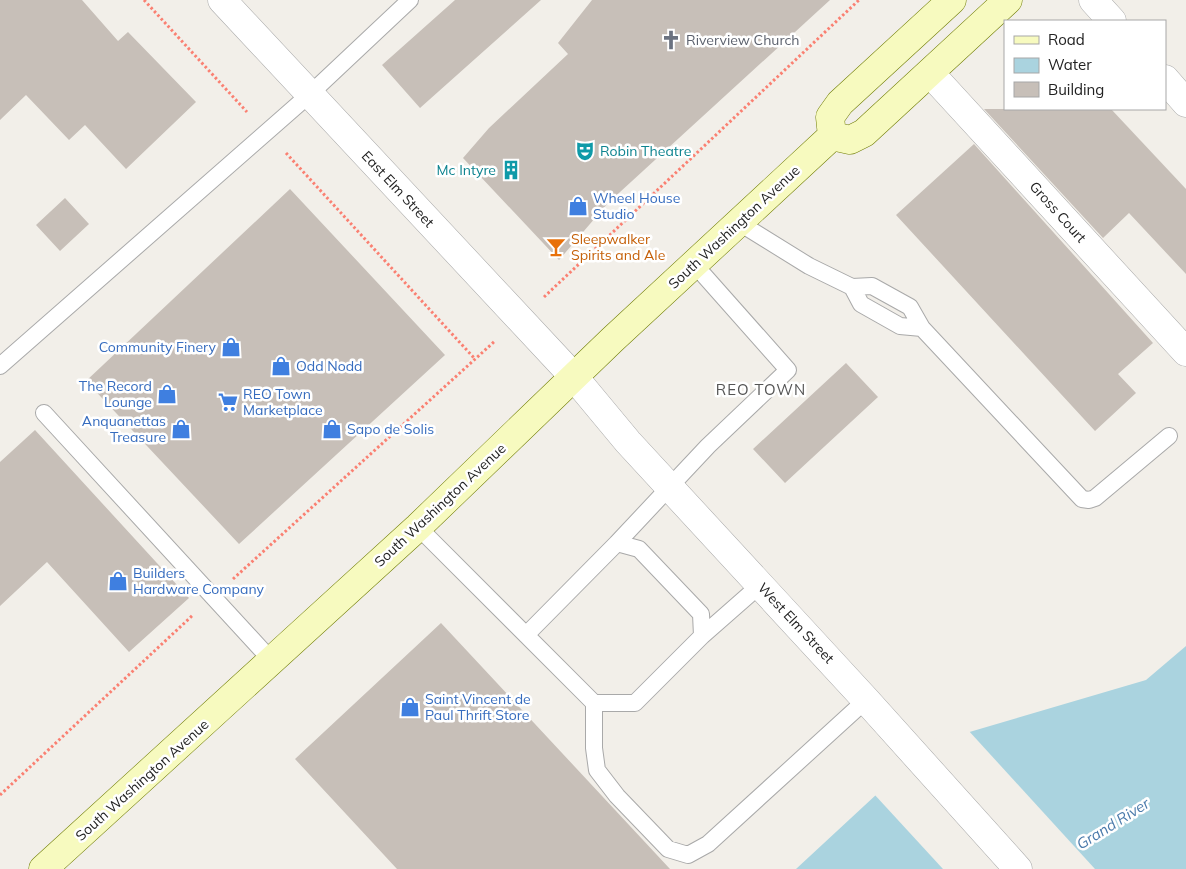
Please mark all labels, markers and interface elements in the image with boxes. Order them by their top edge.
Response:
legend [1004,20,1166,110]
church icon: Riverview Church [660,29,682,51]
text: Road [1048,30,1085,49]
place label: Riverview Church [686,31,800,49]
text: Water [1048,55,1092,74]
text: Building [1048,80,1104,99]
theatre icon: Robin Theatre [574,140,596,162]
place label: Robin Theatre [600,142,691,160]
street label: East Elm Street [358,147,438,231]
building icon: Mc Intyre [500,159,522,181]
place label: Mc Intyre [437,161,496,179]
street label: South Washington Avenue [664,161,804,293]
street label: Gross Court [1026,178,1090,246]
place label: Wheel House Studio [593,189,680,223]
shop icon: Wheel House Studio [567,195,589,217]
place label: Sleepwalker Spirits and Ale [571,230,665,264]
bar icon: Sleepwalker Spirits and Ale [545,236,567,258]
shop icon: Community Finery [220,336,242,358]
place label: Community Finery [99,338,217,356]
shop icon: Odd Nodd [270,355,292,377]
place label: Odd Nodd [296,357,363,375]
place label: The Record Lounge [79,377,152,411]
district label: REO TOWN [716,380,806,399]
shop icon: The Record Lounge [156,383,178,405]
place label: REO Town Marketplace [243,385,323,419]
supermarket icon: REO Town Marketplace [217,391,239,413]
place label: Anquanettas Treasure [82,412,166,446]
shop icon: Anquanettas Treasure [170,418,192,440]
shop icon: Sapo de Solis [321,418,343,440]
place label: Sapo de Solis [347,420,434,438]
street label: South Washington Avenue [370,439,510,571]
place label: Builders Hardware Company [133,564,265,598]
shop icon: Builders Hardware Company [107,570,129,592]
street label: West Elm Street [754,579,838,667]
place label: Saint Vincent de Paul Thrift Store [425,690,531,724]
shop icon: Saint Vincent de Paul Thrift Store [399,696,421,718]
street label: South Washington Avenue [72,715,212,845]
water label: Grand River [1073,793,1153,853]

